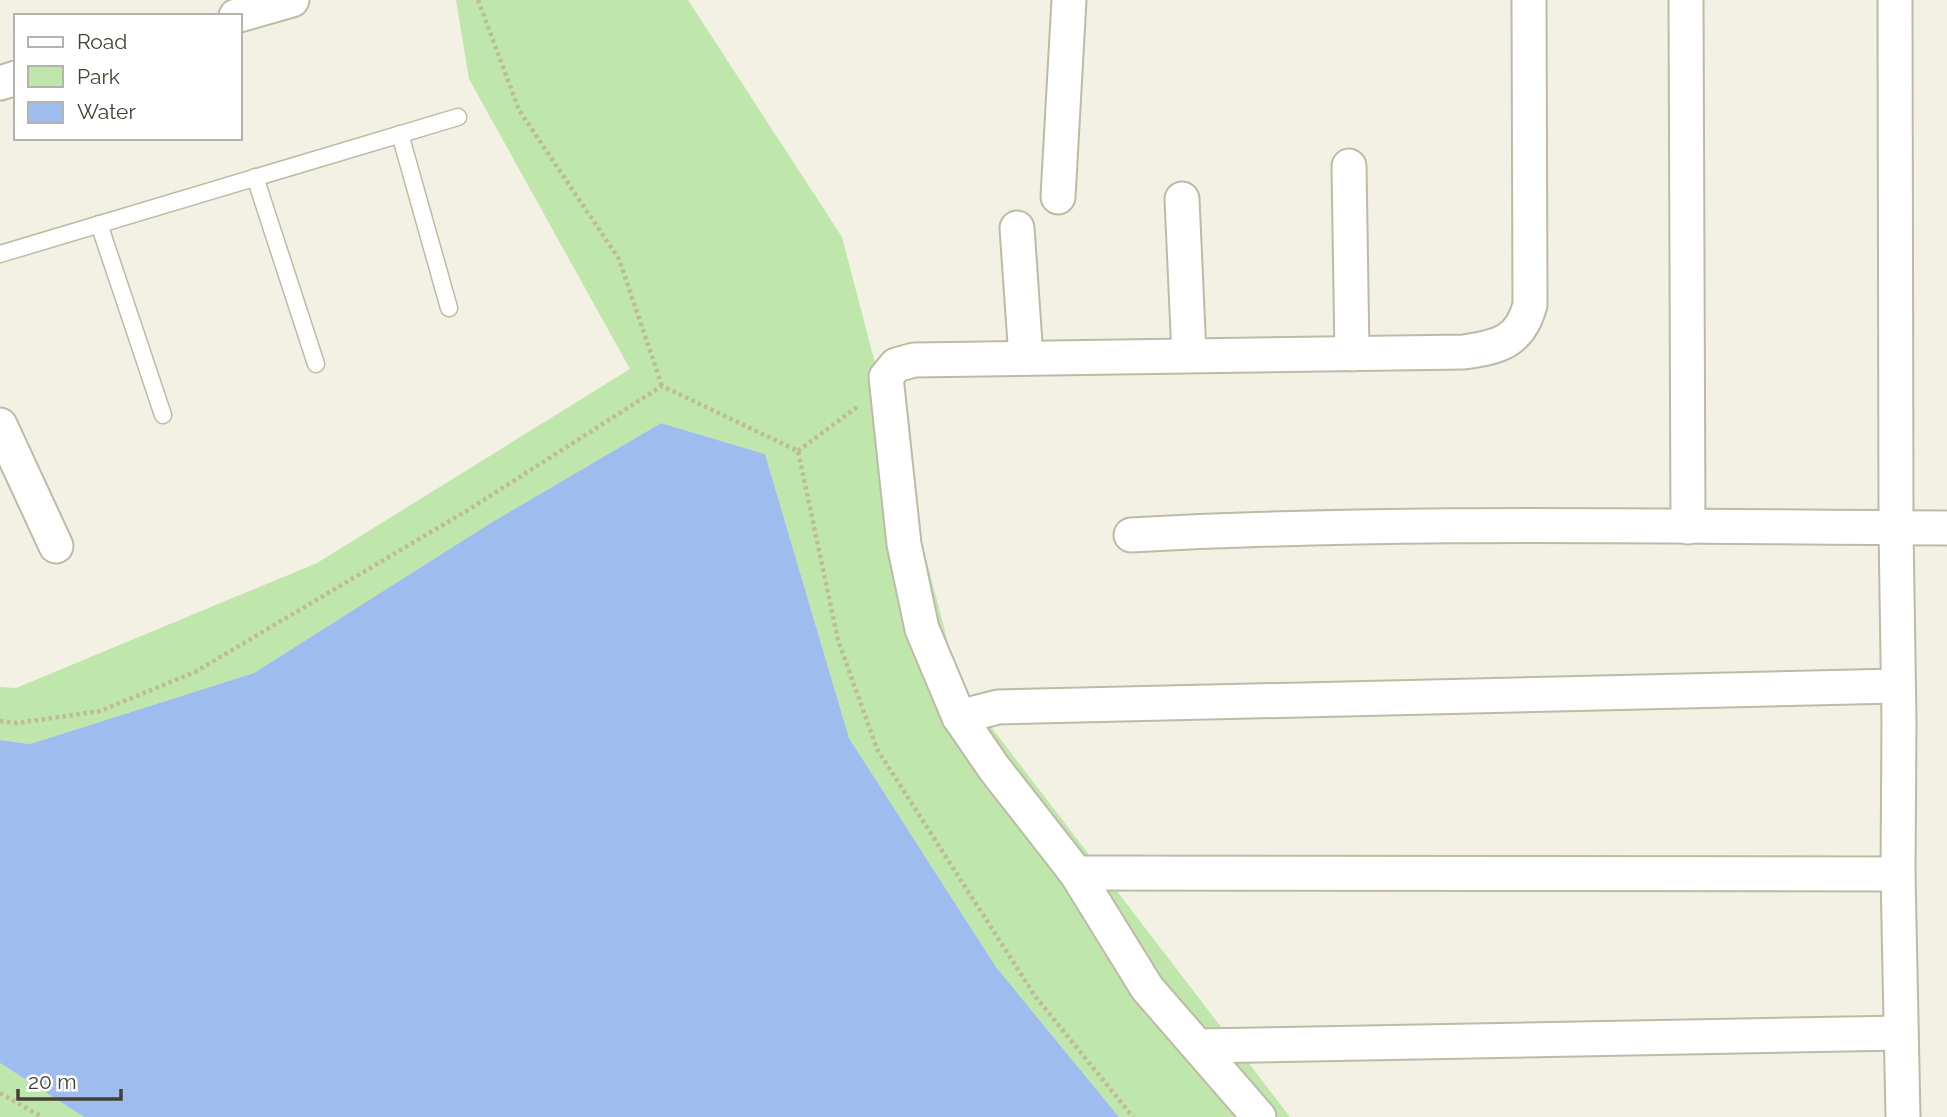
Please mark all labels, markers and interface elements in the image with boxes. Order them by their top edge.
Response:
legend [14,14,242,140]
text: Road [77,29,127,54]
text: Park [77,64,120,89]
text: Water [77,99,136,124]
scale bar [18,1058,121,1102]
text: 20 m [28,1069,76,1094]

